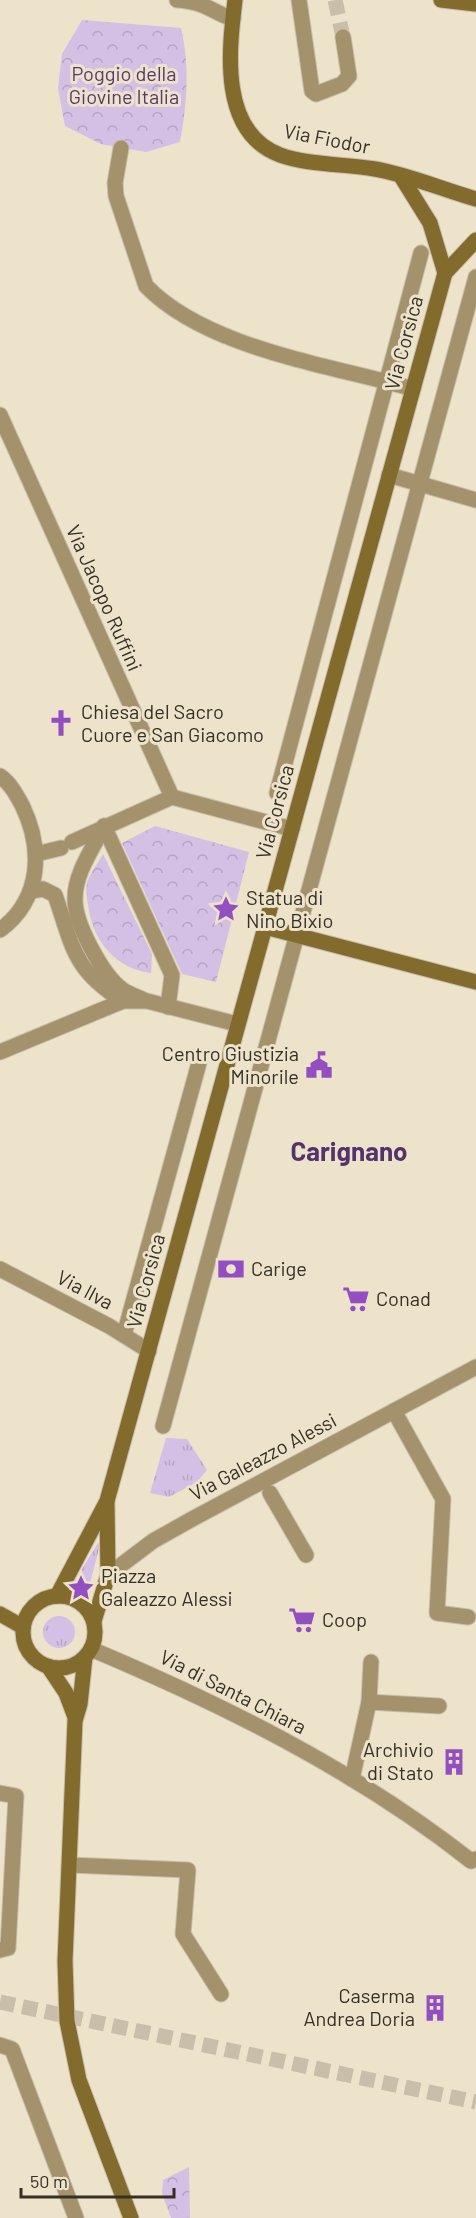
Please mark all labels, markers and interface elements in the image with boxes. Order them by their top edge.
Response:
park label: Poggio della Giovine Italia [69,61,179,108]
street label: Via Fiodor [282,118,372,158]
street label: Via Corsica [379,293,427,393]
street label: Via Jacopo Ruffini [62,521,148,674]
place label: Chiesa del Sacro Cuore e San Giacomo [81,699,264,746]
church icon: Chiesa del Sacro Cuore e San Giacomo [46,708,76,738]
street label: Via Corsica [250,762,298,862]
place label: Statua di Nino Bixio [246,885,333,932]
place icon: Statua di Nino Bixio [211,894,241,924]
place label: Centro Giustizia Minorile [162,1041,299,1088]
public building icon: Centro Giustizia Minorile [304,1050,334,1080]
district label: Carignano [290,1135,408,1166]
street label: Via Corsica [121,1231,169,1331]
bank icon: Carige [216,1254,246,1284]
place label: Carige [251,1256,307,1280]
street label: Via Ilva [53,1264,118,1314]
supermarket icon: Conad [341,1284,371,1314]
place label: Conad [376,1286,431,1310]
street label: Via Galeazzo Alessi [185,1407,340,1505]
place label: Piazza Galeazzo Alessi [101,1563,233,1610]
place icon: Piazza Galeazzo Alessi [66,1573,96,1603]
supermarket icon: Coop [287,1605,317,1635]
place label: Coop [322,1607,367,1631]
street label: Via di Santa Chiara [156,1644,311,1738]
place label: Archivio di Stato [363,1737,434,1784]
building icon: Archivio di Stato [439,1747,469,1777]
place label: Caserma Andrea Doria [303,1983,415,2030]
building icon: Caserma Andrea Doria [420,1993,450,2023]
scale bar [21,2161,174,2199]
text: 50 m [30,2170,68,2192]

